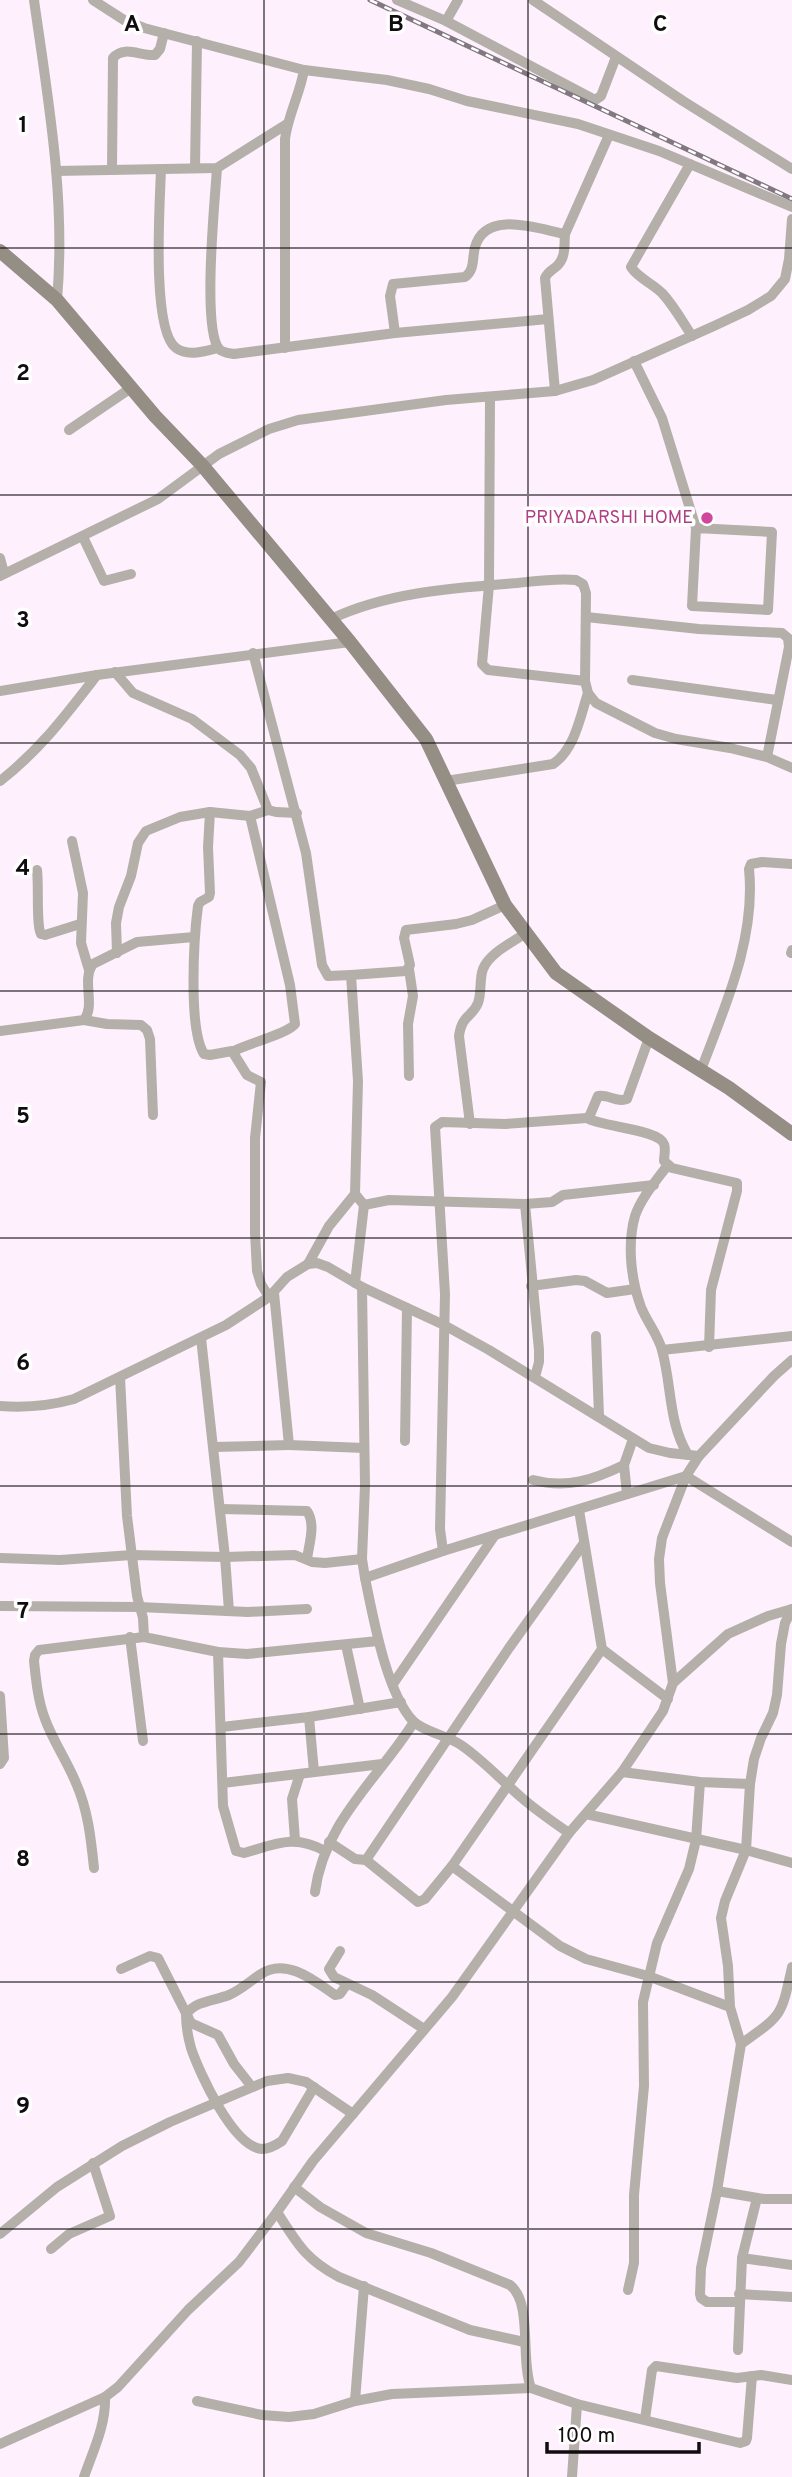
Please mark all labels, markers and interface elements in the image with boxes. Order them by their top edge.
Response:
text: A [124,11,140,40]
text: B [388,11,404,40]
text: C [653,11,667,40]
text: 1 [18,112,28,141]
text: 2 [16,360,30,389]
place label: PRIYADARSHI HOME [525,507,693,530]
marker: PRIYADARSHI HOME [699,510,715,526]
text: 3 [16,607,30,636]
text: 4 [16,855,30,884]
text: 5 [16,1103,30,1132]
text: 6 [16,1350,30,1379]
text: 7 [17,1598,29,1627]
text: 8 [16,1846,30,1875]
text: 9 [16,2093,30,2122]
scale bar [547,2410,699,2454]
text: 100 m [558,2423,615,2450]

